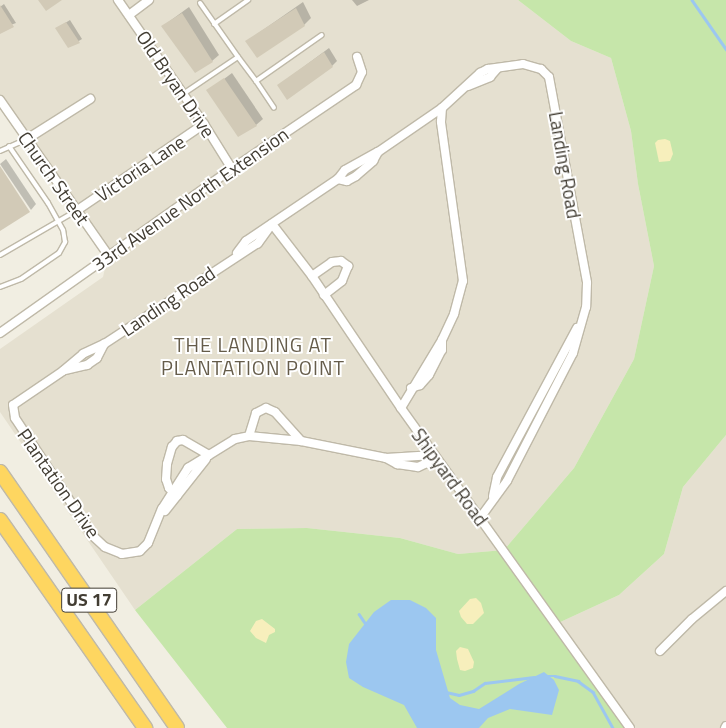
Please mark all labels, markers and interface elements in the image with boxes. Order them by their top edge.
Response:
street label: Old Bryan Drive [132,26,220,142]
street label: Landing Road [544,110,586,220]
street label: 33rd Avenue North Extension [87,122,293,276]
street label: Church Street [13,127,95,229]
street label: Victoria Lane [91,130,189,206]
street label: Landing Road [117,261,219,341]
district label: THE LANDING AT PLANTATION POINT [159,333,347,380]
street label: Plantation Drive [13,424,105,542]
street label: Shipyard Road [407,424,493,530]
road number: US 17 [60,584,118,616]

